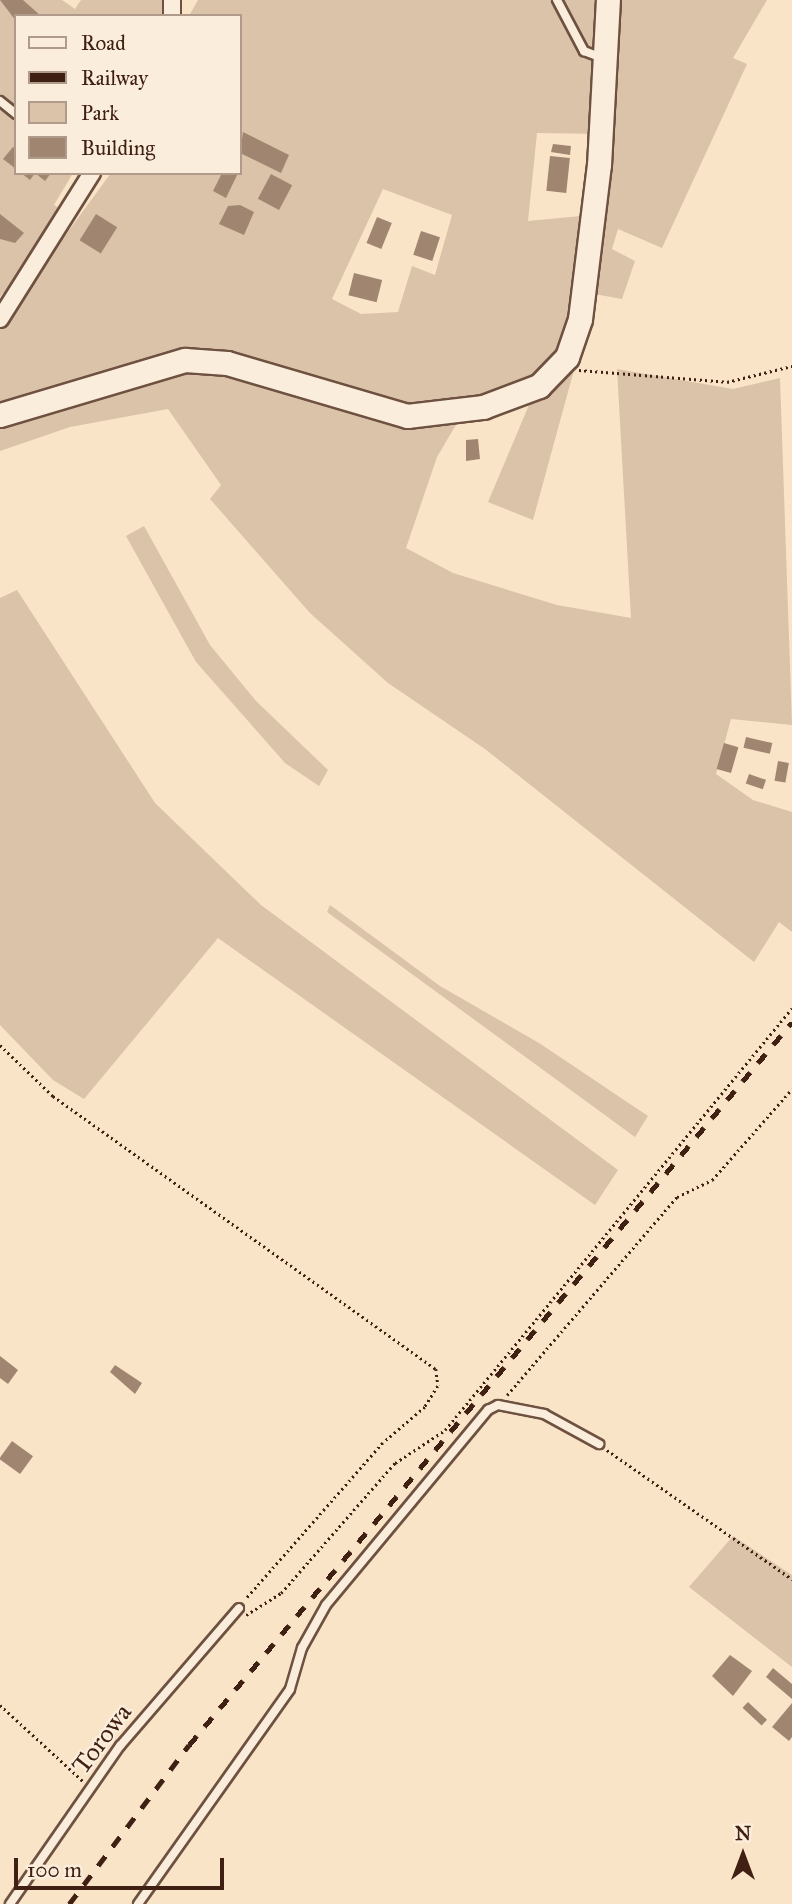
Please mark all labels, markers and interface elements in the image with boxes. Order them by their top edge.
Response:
legend [14,14,242,175]
text: Road [81,30,126,56]
text: Railway [81,65,148,91]
text: Park [81,100,119,126]
text: Building [81,135,155,161]
street label: Torowa [66,1698,138,1780]
north arrow [708,1820,778,1890]
text: N [735,1822,751,1845]
scale bar [18,1844,228,1888]
text: 100 m [27,1857,82,1883]

